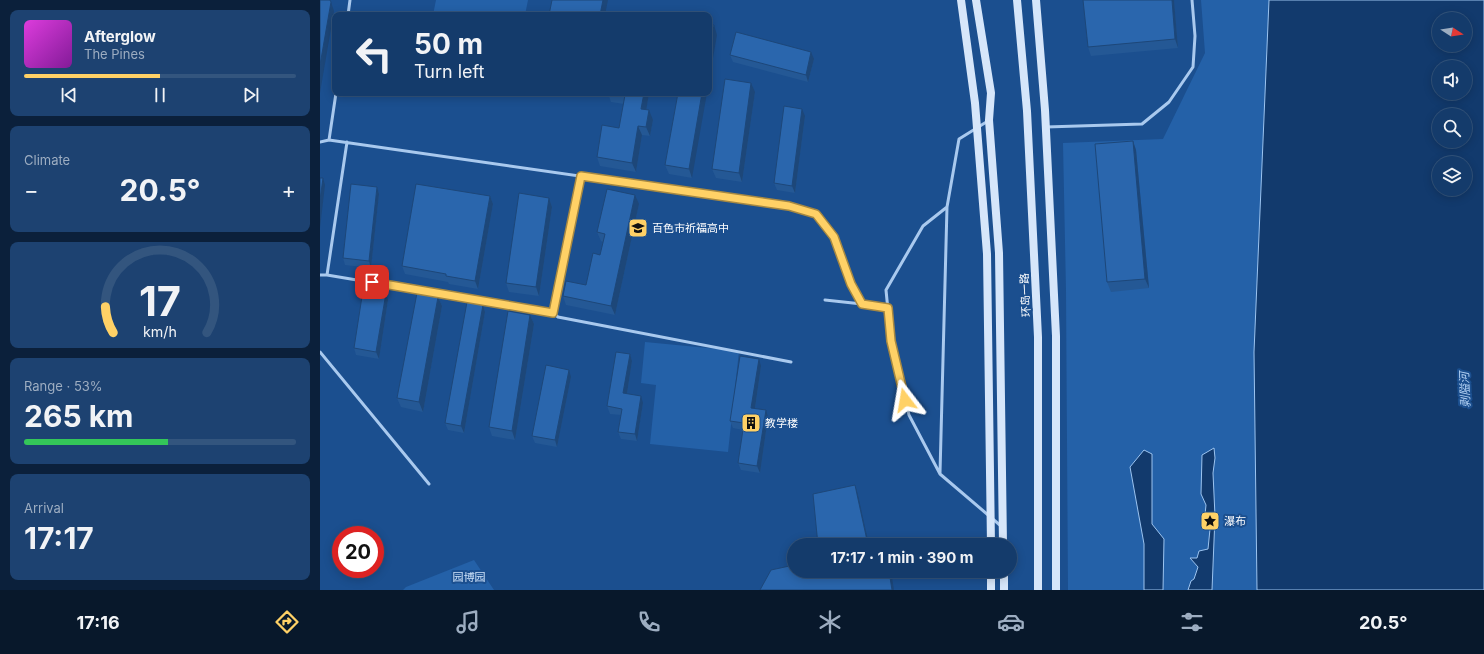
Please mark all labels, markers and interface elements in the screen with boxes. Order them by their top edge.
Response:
north arrow [1432,12,1472,52]
map controls [1432,12,1472,196]
text: Afterglow [84,27,156,46]
text: 50 m [414,27,483,61]
icon: left [348,28,400,80]
text: The Pines [84,46,145,62]
button: sound [1432,60,1472,100]
text: Turn left [414,61,484,82]
icon: previous [58,84,80,106]
icon: pause [149,84,171,106]
icon: next [240,84,262,106]
button: search [1432,108,1472,148]
text: Climate [24,152,70,168]
button: layers [1432,156,1472,196]
text: 20.5° [120,172,200,208]
text: − [24,177,39,203]
text: + [281,177,296,203]
school or university icon: 百色市祈福高中 [627,217,649,239]
place label: 百色市祈福高中 [652,221,729,235]
pin [355,265,389,299]
icon: arrive [361,271,383,293]
street label: 环岛一路 [1017,273,1033,317]
text: 17 [139,276,181,326]
text: km/h [143,323,177,340]
water label: 剥隘河 [1456,370,1473,408]
text: Range · 53% [24,378,103,394]
position arrow [884,379,926,421]
text: 265 km [24,398,133,434]
building icon: 教学楼 [740,412,762,434]
place label: 教学楼 [765,416,798,430]
text: Arrival [24,500,64,516]
place icon: 瀑布 [1199,510,1221,532]
place label: 瀑布 [1224,514,1246,528]
text: 17:17 [24,520,94,556]
speed limit sign: 20 [332,526,384,578]
text: 17:17 · 1 min · 390 m [830,548,974,567]
park label: 园博园 [453,570,486,584]
icon: directions [273,608,301,636]
icon: music [454,608,482,636]
icon: phone [635,608,663,636]
icon: climate [816,608,844,636]
icon: car [997,608,1025,636]
icon: filters [1178,608,1206,636]
text: 17:16 [77,612,120,633]
text: 20.5° [1359,612,1407,633]

